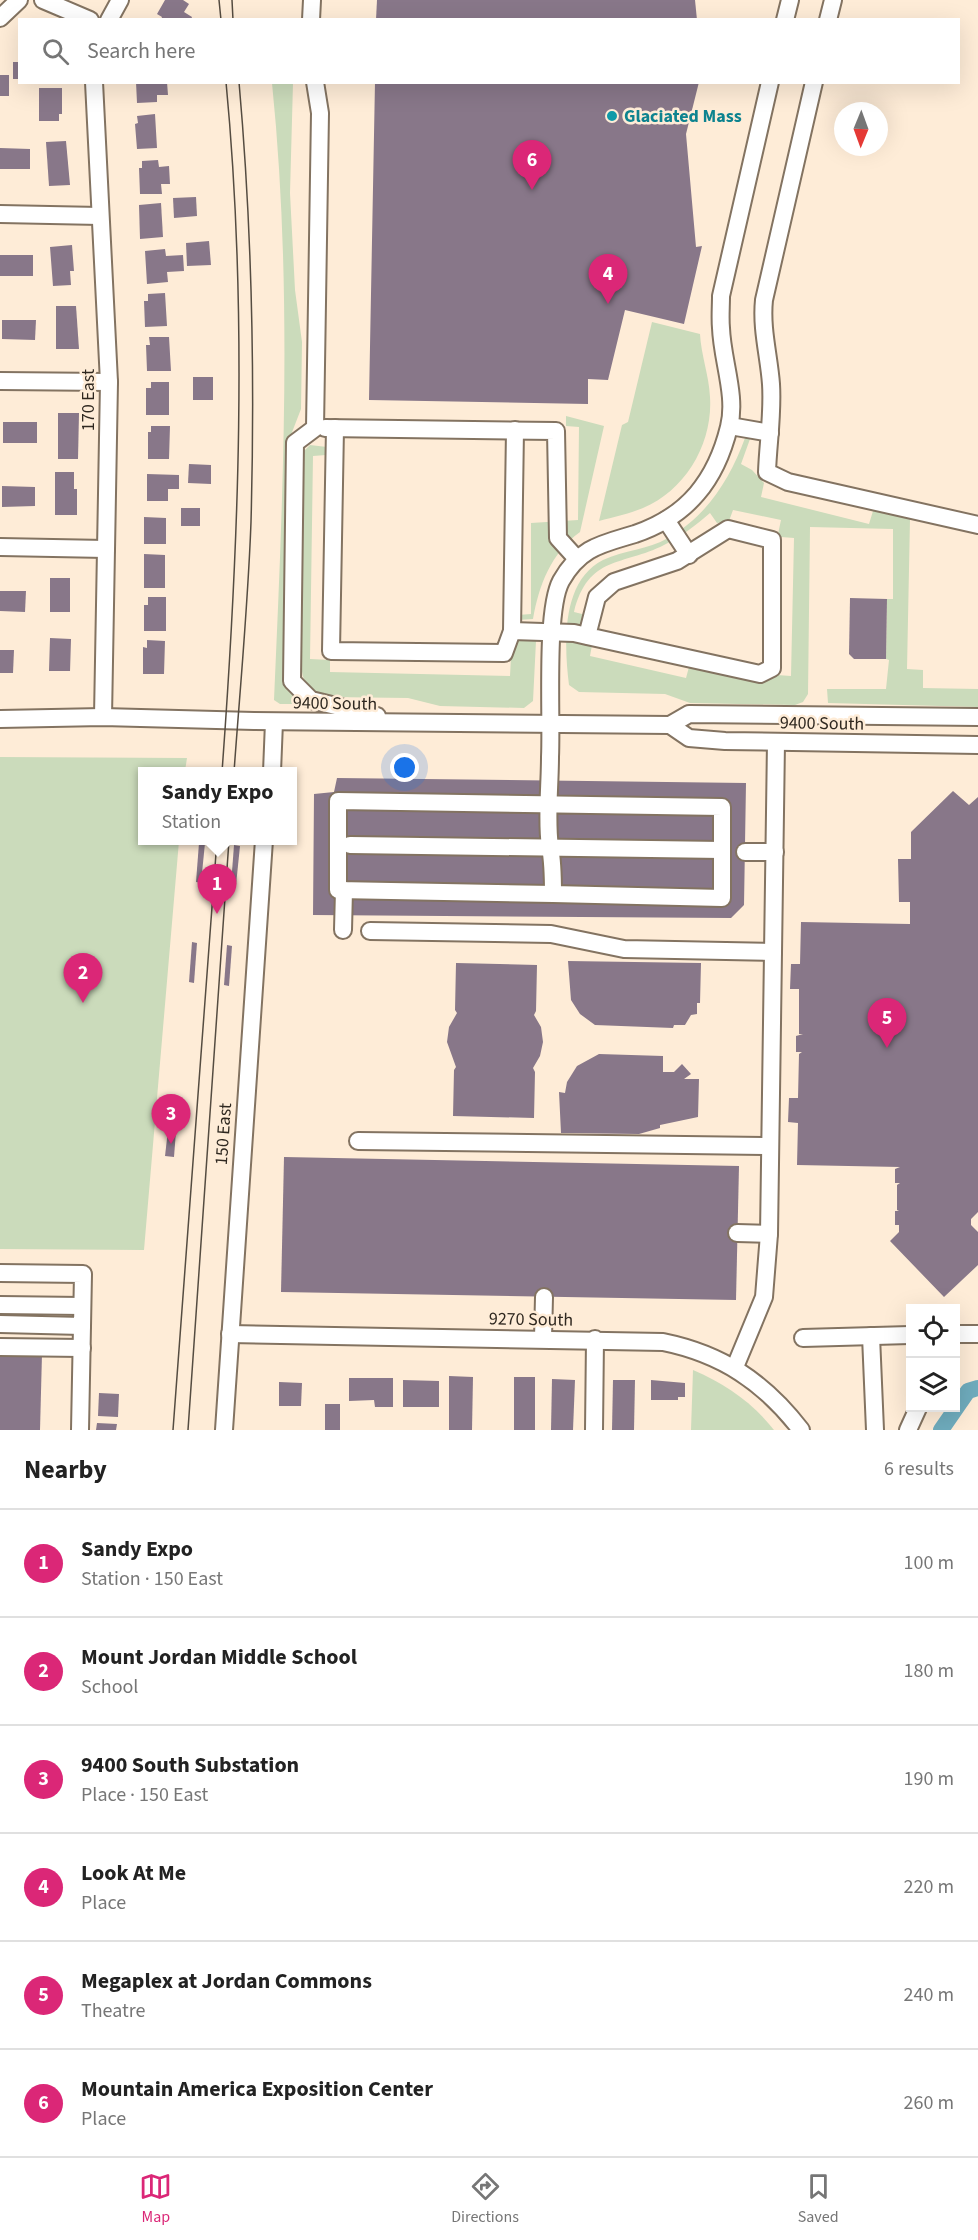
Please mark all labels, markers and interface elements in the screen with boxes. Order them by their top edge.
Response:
search box [18,18,960,84]
icon: search [39,35,72,68]
text: Search here [87,35,195,67]
north arrow [834,102,888,156]
place label: Glaciated Mass [624,104,742,129]
marker: Glaciated Mass [605,109,619,123]
pin: 6 [512,140,552,190]
pin: 4 [588,254,628,304]
street label: 170 East [76,369,101,431]
street label: 9400 South [293,690,377,717]
street label: 9400 South [780,710,864,737]
your location [390,753,419,782]
popup [138,767,297,845]
text: Sandy Expo [161,776,274,808]
text: Station [161,808,221,836]
pin: 1 [198,864,236,914]
pin: 2 [64,954,103,1003]
pin: 5 [868,998,906,1048]
pin: 3 [152,1094,190,1144]
street label: 150 East [209,1102,238,1166]
map controls [906,1304,960,1412]
button: locate [906,1304,960,1358]
street label: 9270 South [489,1306,573,1333]
button: layers [906,1358,960,1412]
text: Nearby [24,1451,107,1488]
text: 6 results [884,1455,954,1483]
text: Sandy Expo [81,1533,193,1565]
text: 1 [38,1549,49,1577]
text: 100 m [904,1549,954,1577]
text: Station · 150 East [81,1565,223,1593]
text: Mount Jordan Middle School [81,1641,357,1673]
text: 2 [38,1657,49,1685]
text: 180 m [904,1657,954,1685]
text: School [81,1673,138,1701]
text: 9400 South Substation [81,1749,299,1781]
text: 3 [38,1765,49,1793]
text: 190 m [904,1765,954,1793]
text: Place · 150 East [81,1781,208,1809]
text: Look At Me [81,1857,186,1889]
text: 4 [38,1873,49,1901]
text: 220 m [904,1873,954,1901]
text: Place [81,1889,126,1917]
text: Megaplex at Jordan Commons [81,1965,372,1997]
text: 5 [38,1981,49,2009]
text: 240 m [904,1981,954,2009]
text: Theatre [81,1997,145,2025]
text: Mountain America Exposition Center [81,2073,433,2105]
text: 6 [38,2089,49,2117]
text: 260 m [904,2089,954,2117]
text: Place [81,2105,126,2133]
tab: Map [139,2170,172,2228]
tab: Directions [451,2170,519,2228]
tab: Saved [798,2170,839,2228]

